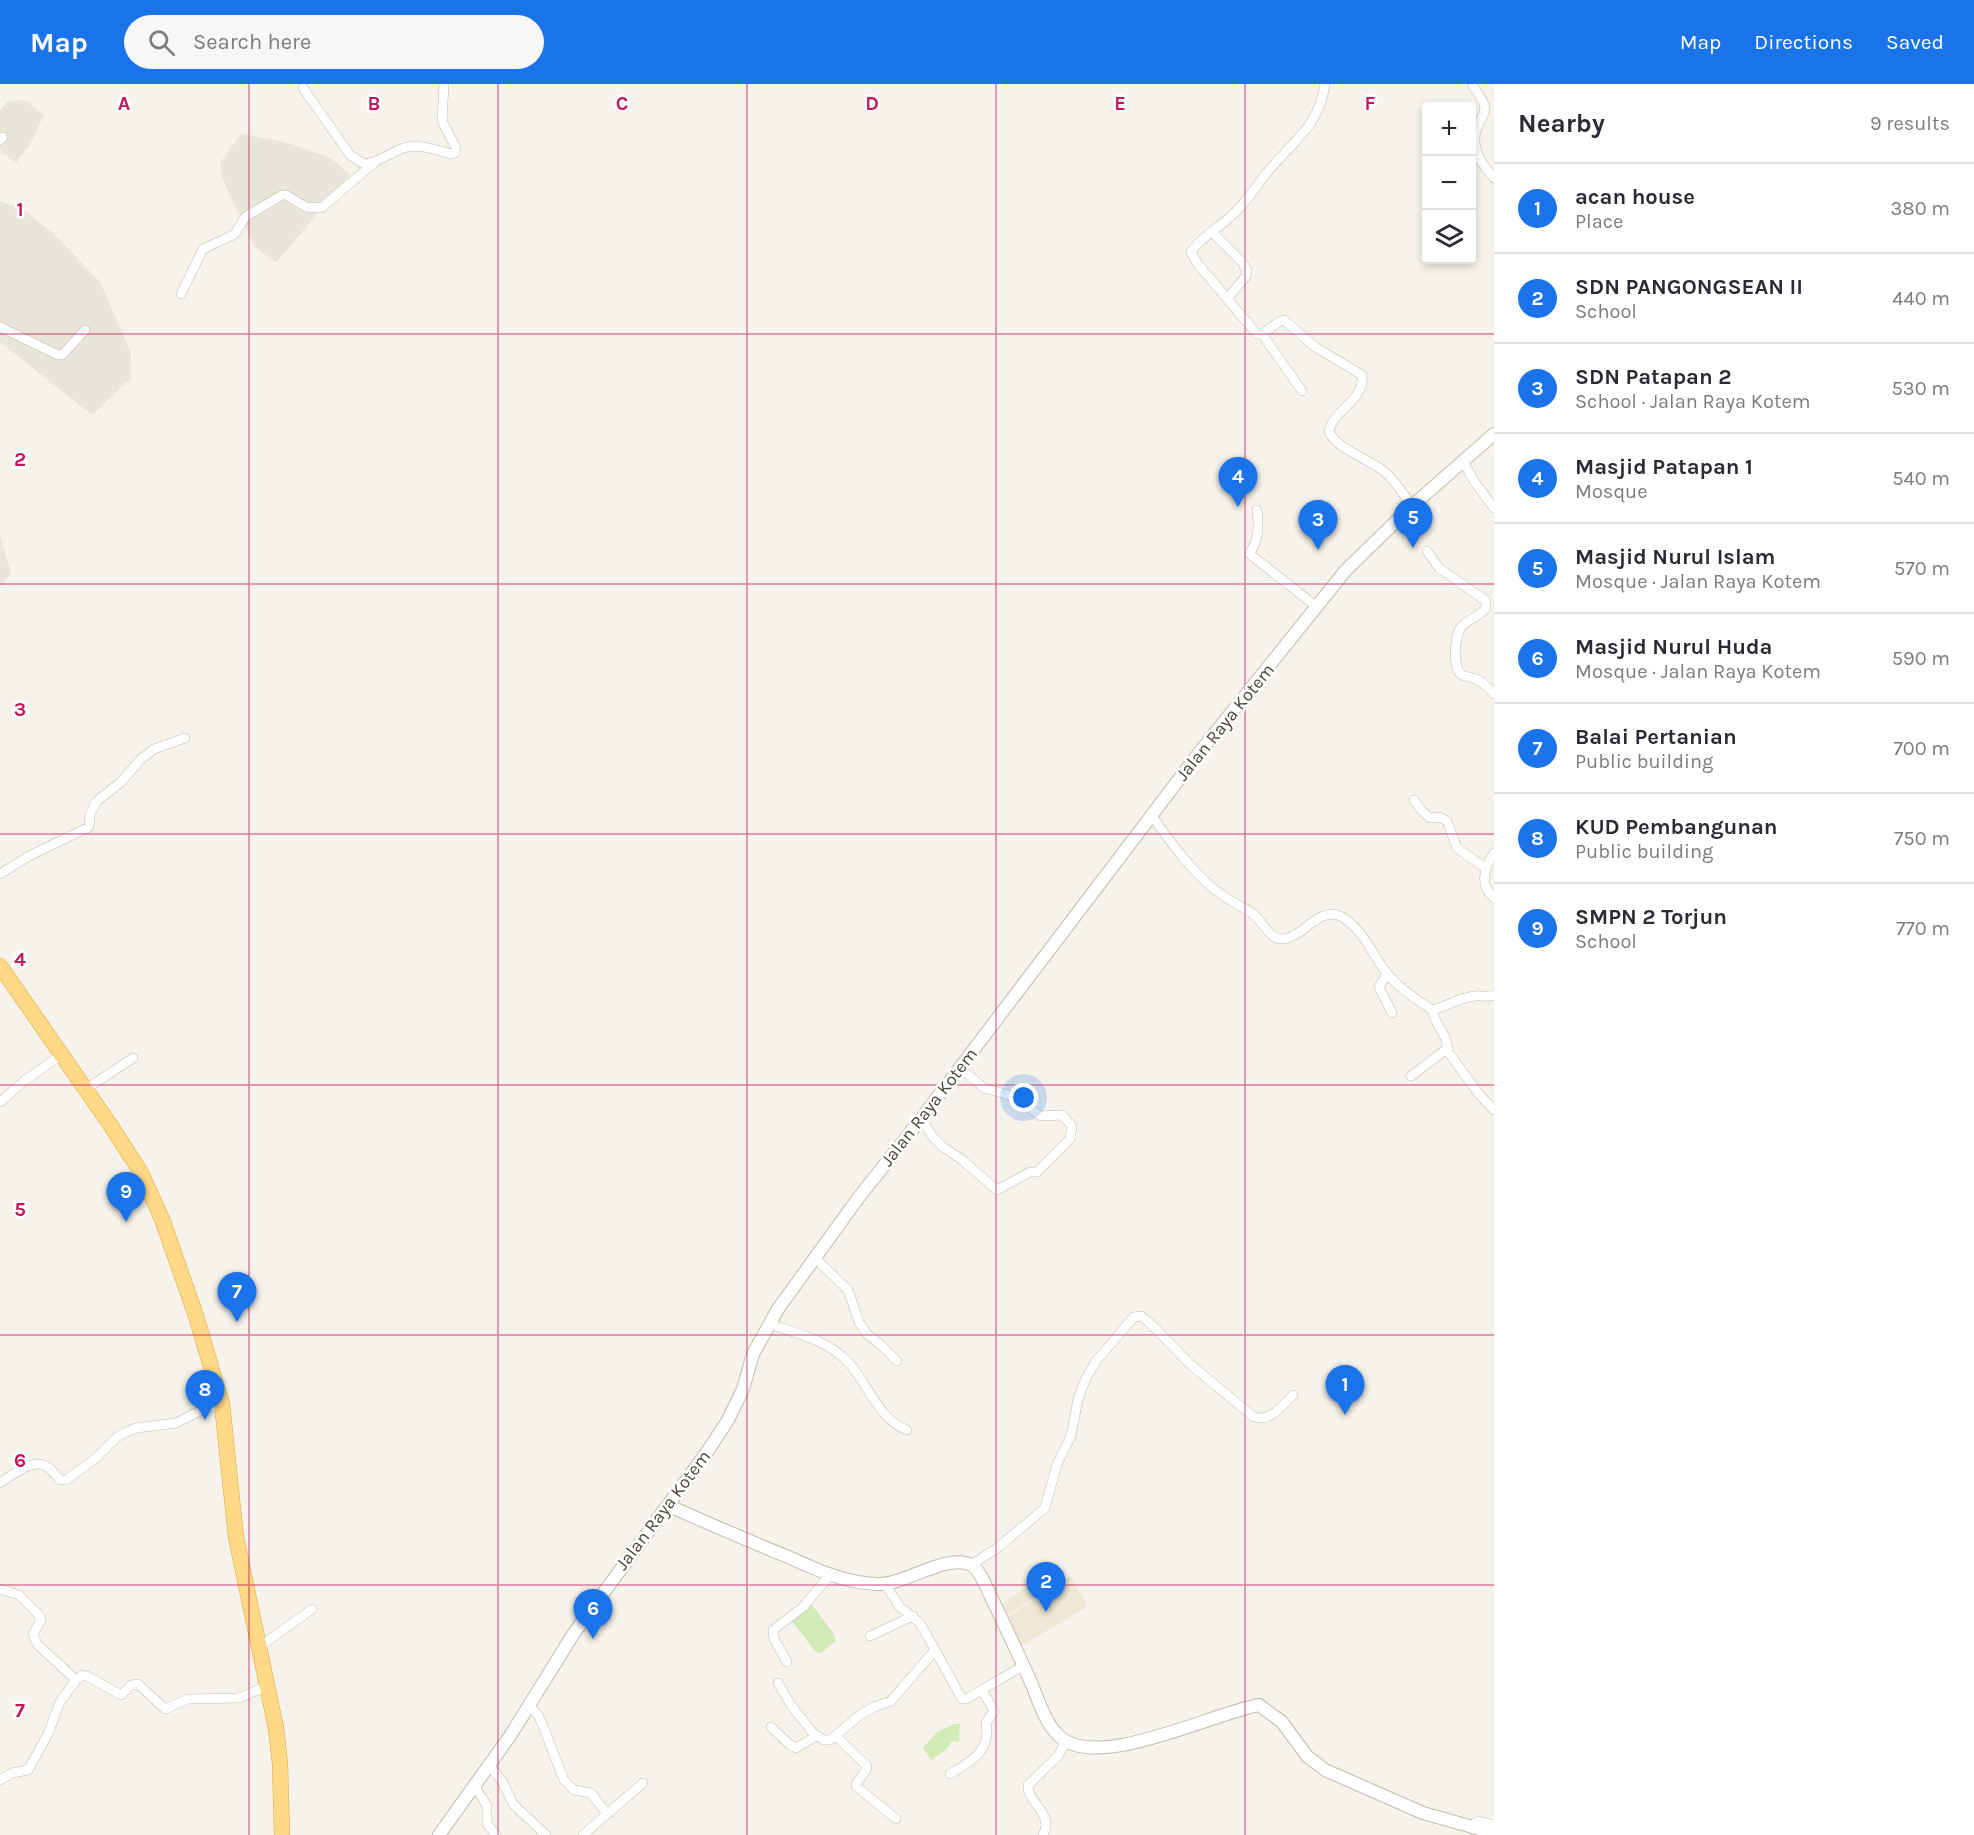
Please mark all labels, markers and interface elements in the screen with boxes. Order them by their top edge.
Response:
search box [124,15,544,69]
text: Map [30,26,88,59]
icon: search [145,26,178,59]
text: Search here [193,29,311,55]
text: Map [1680,30,1721,54]
text: Directions [1754,30,1853,54]
text: Saved [1886,30,1944,54]
text: A [118,92,131,115]
text: B [368,92,380,115]
text: C [616,92,628,115]
text: D [865,92,879,115]
text: E [1114,92,1126,115]
text: F [1365,92,1376,115]
map controls [1422,102,1476,264]
button: + [1422,102,1476,156]
text: Nearby [1518,108,1605,139]
text: 9 results [1870,112,1950,135]
button: − [1422,156,1476,210]
text: acan house [1575,184,1695,210]
text: 1 [1534,197,1541,220]
text: 380 m [1891,197,1950,220]
text: 1 [16,198,24,221]
button: layers [1422,210,1476,264]
text: Place [1575,210,1623,233]
text: SDN PANGONGSEAN II [1575,274,1803,300]
text: 2 [1531,287,1544,310]
text: 440 m [1892,287,1950,310]
text: School [1575,300,1637,323]
text: SDN Patapan 2 [1575,364,1732,390]
text: 3 [1531,377,1544,400]
text: 530 m [1892,377,1950,400]
text: School · Jalan Raya Kotem [1575,390,1810,413]
text: 2 [14,448,26,471]
text: Masjid Patapan 1 [1575,454,1753,480]
pin: 4 [1218,458,1258,507]
text: 4 [1532,467,1543,490]
text: 540 m [1892,467,1950,490]
text: Mosque [1575,480,1647,503]
pin: 5 [1394,498,1432,548]
pin: 3 [1298,500,1338,550]
text: Masjid Nurul Islam [1575,544,1775,570]
text: 5 [1532,557,1543,580]
text: 570 m [1894,557,1950,580]
text: Mosque · Jalan Raya Kotem [1575,570,1821,593]
text: Masjid Nurul Huda [1575,634,1772,660]
text: 6 [1531,647,1544,670]
text: 590 m [1892,647,1950,670]
street label: Jalan Raya Kotem [1171,659,1279,785]
text: Mosque · Jalan Raya Kotem [1575,660,1821,683]
text: 3 [14,698,26,721]
text: Balai Pertanian [1575,724,1737,750]
text: 7 [1533,737,1542,760]
text: 700 m [1893,737,1950,760]
text: Public building [1575,750,1713,773]
text: KUD Pembangunan [1575,814,1778,840]
text: 8 [1531,827,1544,850]
text: 750 m [1894,827,1950,850]
text: Public building [1575,840,1713,863]
text: SMPN 2 Torjun [1575,904,1727,930]
text: 9 [1531,917,1544,940]
text: 770 m [1896,917,1950,940]
text: School [1575,930,1637,953]
text: 4 [14,948,26,971]
street label: Jalan Raya Kotem [876,1043,982,1171]
your location [1009,1083,1038,1112]
pin: 9 [106,1172,146,1222]
text: 5 [14,1198,26,1221]
pin: 7 [218,1272,256,1322]
pin: 1 [1326,1366,1364,1415]
pin: 8 [186,1370,224,1420]
street label: Jalan Raya Kotem [611,1446,715,1574]
text: 6 [14,1449,26,1472]
pin: 2 [1026,1562,1066,1612]
pin: 6 [574,1590,612,1639]
text: 7 [15,1699,25,1722]

